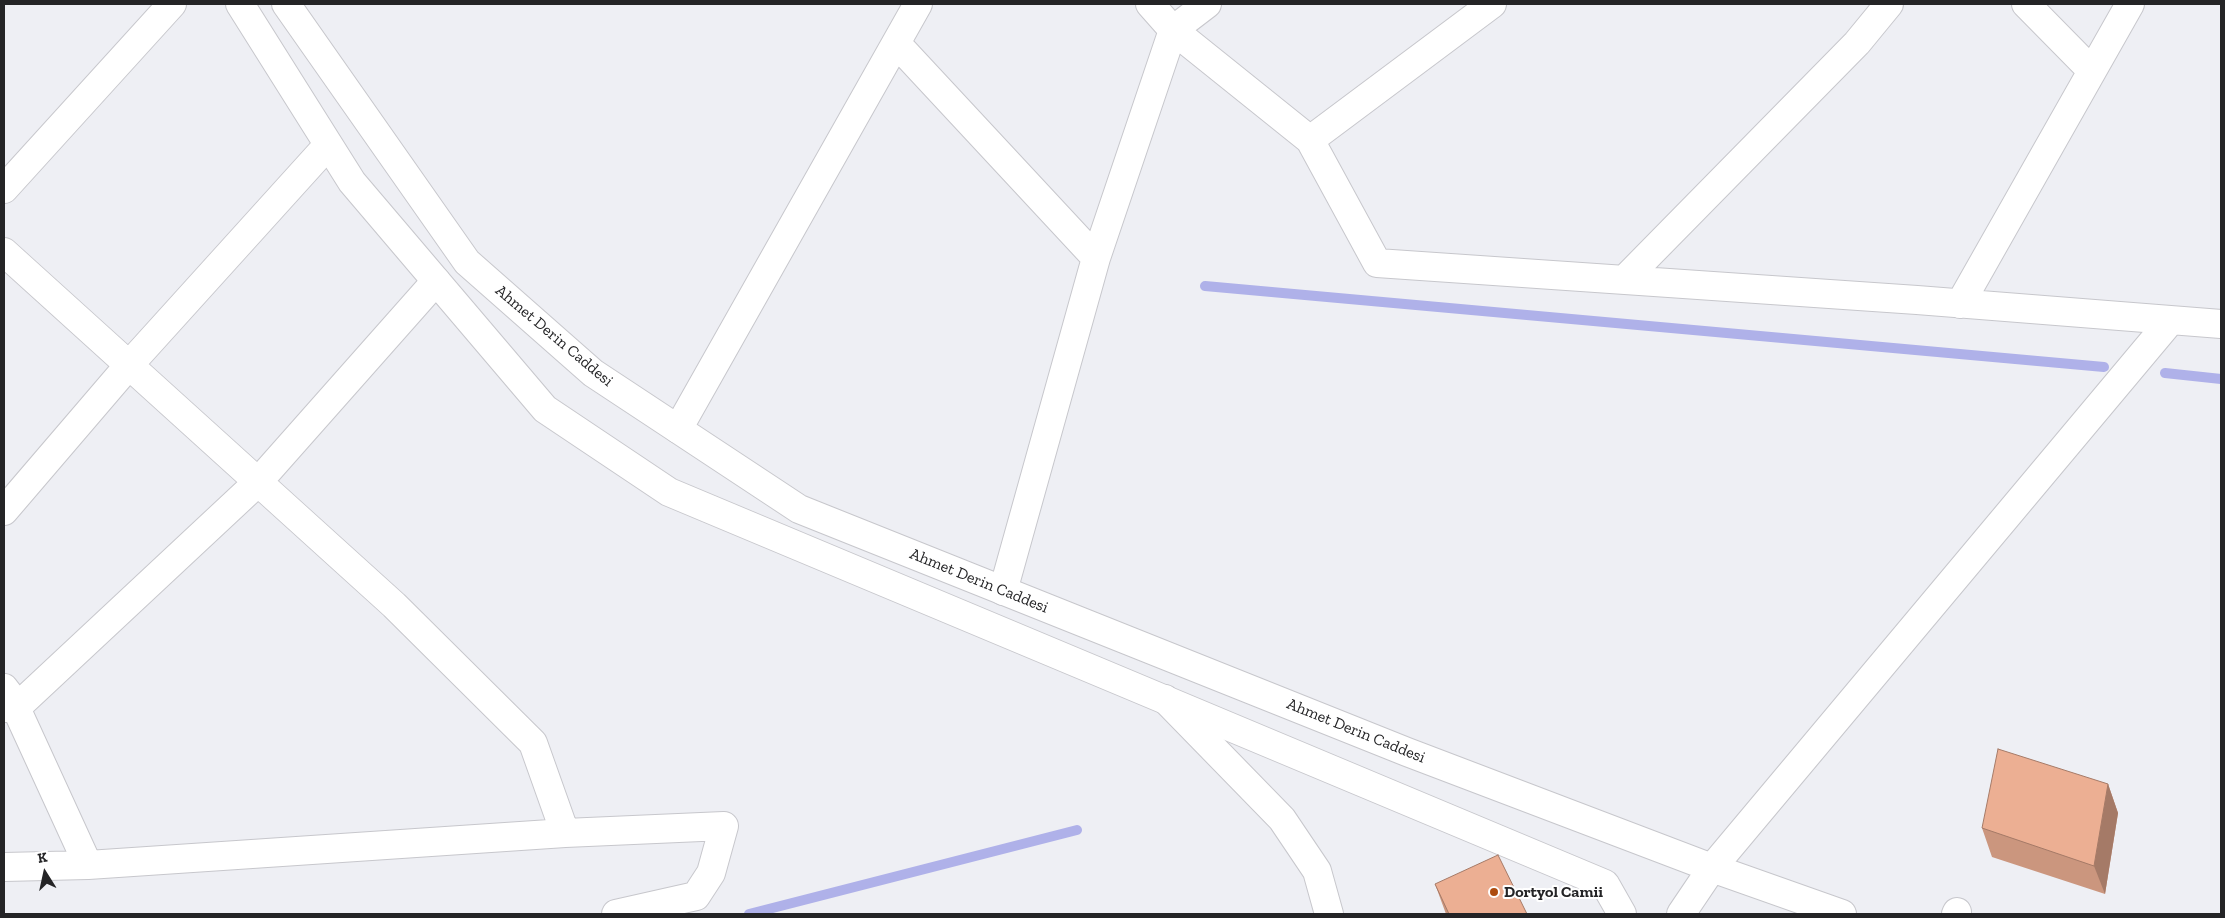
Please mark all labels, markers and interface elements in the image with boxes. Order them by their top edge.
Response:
street label: Ahmet Derin Caddesi [491,281,617,391]
street label: Ahmet Derin Caddesi [907,544,1051,618]
street label: Ahmet Derin Caddesi [1284,694,1428,768]
north arrow [20,848,70,898]
text: K [36,849,48,867]
place label: Dortyol Camii [1504,882,1603,902]
marker: Dortyol Camii [1488,886,1500,898]

